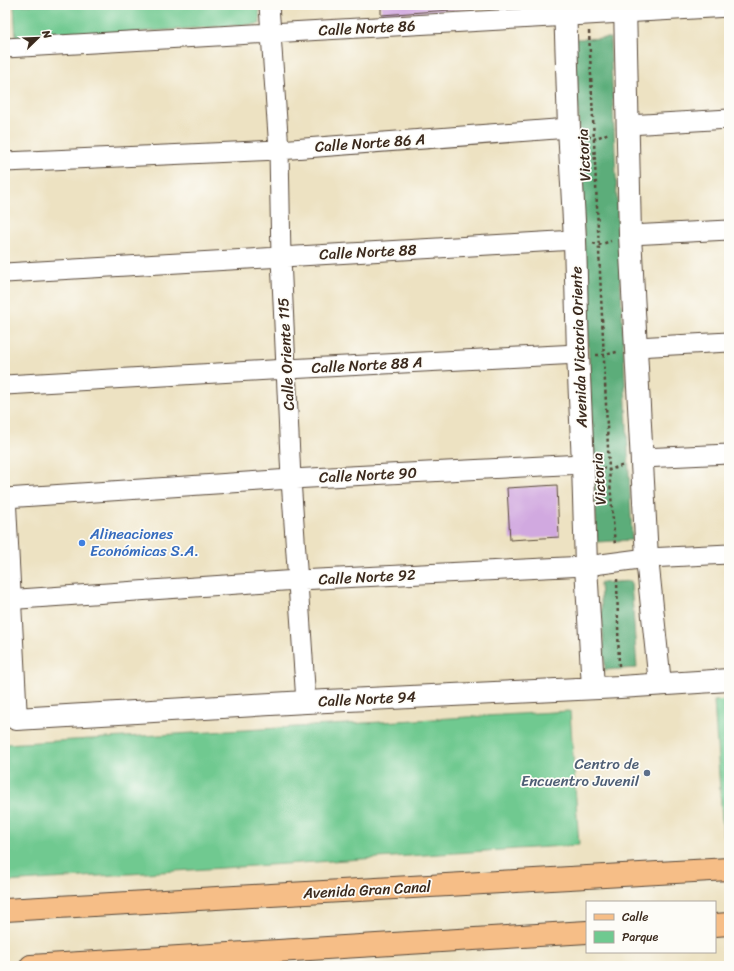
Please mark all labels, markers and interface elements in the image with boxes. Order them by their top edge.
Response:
street label: Calle Norte 86 [318,12,416,44]
north arrow [18,18,58,58]
text: N [36,26,57,42]
street label: Calle Norte 86 A [314,126,426,160]
street label: Victoria [570,128,598,182]
street label: Calle Norte 88 [319,236,417,268]
street label: Avenida Victoria Oriente [563,266,595,429]
street label: Calle Oriente 115 [270,297,302,411]
street label: Calle Norte 88 A [311,349,423,381]
street label: Victoria [584,451,614,506]
street label: Calle Norte 90 [318,459,418,491]
place label: Alineaciones Económicas S.A. [89,521,199,564]
marker: Alineaciones Económicas S.A. [77,538,87,548]
street label: Calle Norte 92 [318,561,417,593]
street label: Calle Norte 94 [317,683,417,715]
place label: Centro de Encuentro Juvenil [521,751,640,794]
marker: Centro de Encuentro Juvenil [642,768,652,778]
street label: Avenida Gran Canal [301,874,432,906]
legend [586,901,716,953]
text: Calle [622,906,649,928]
text: Parque [622,926,659,948]

